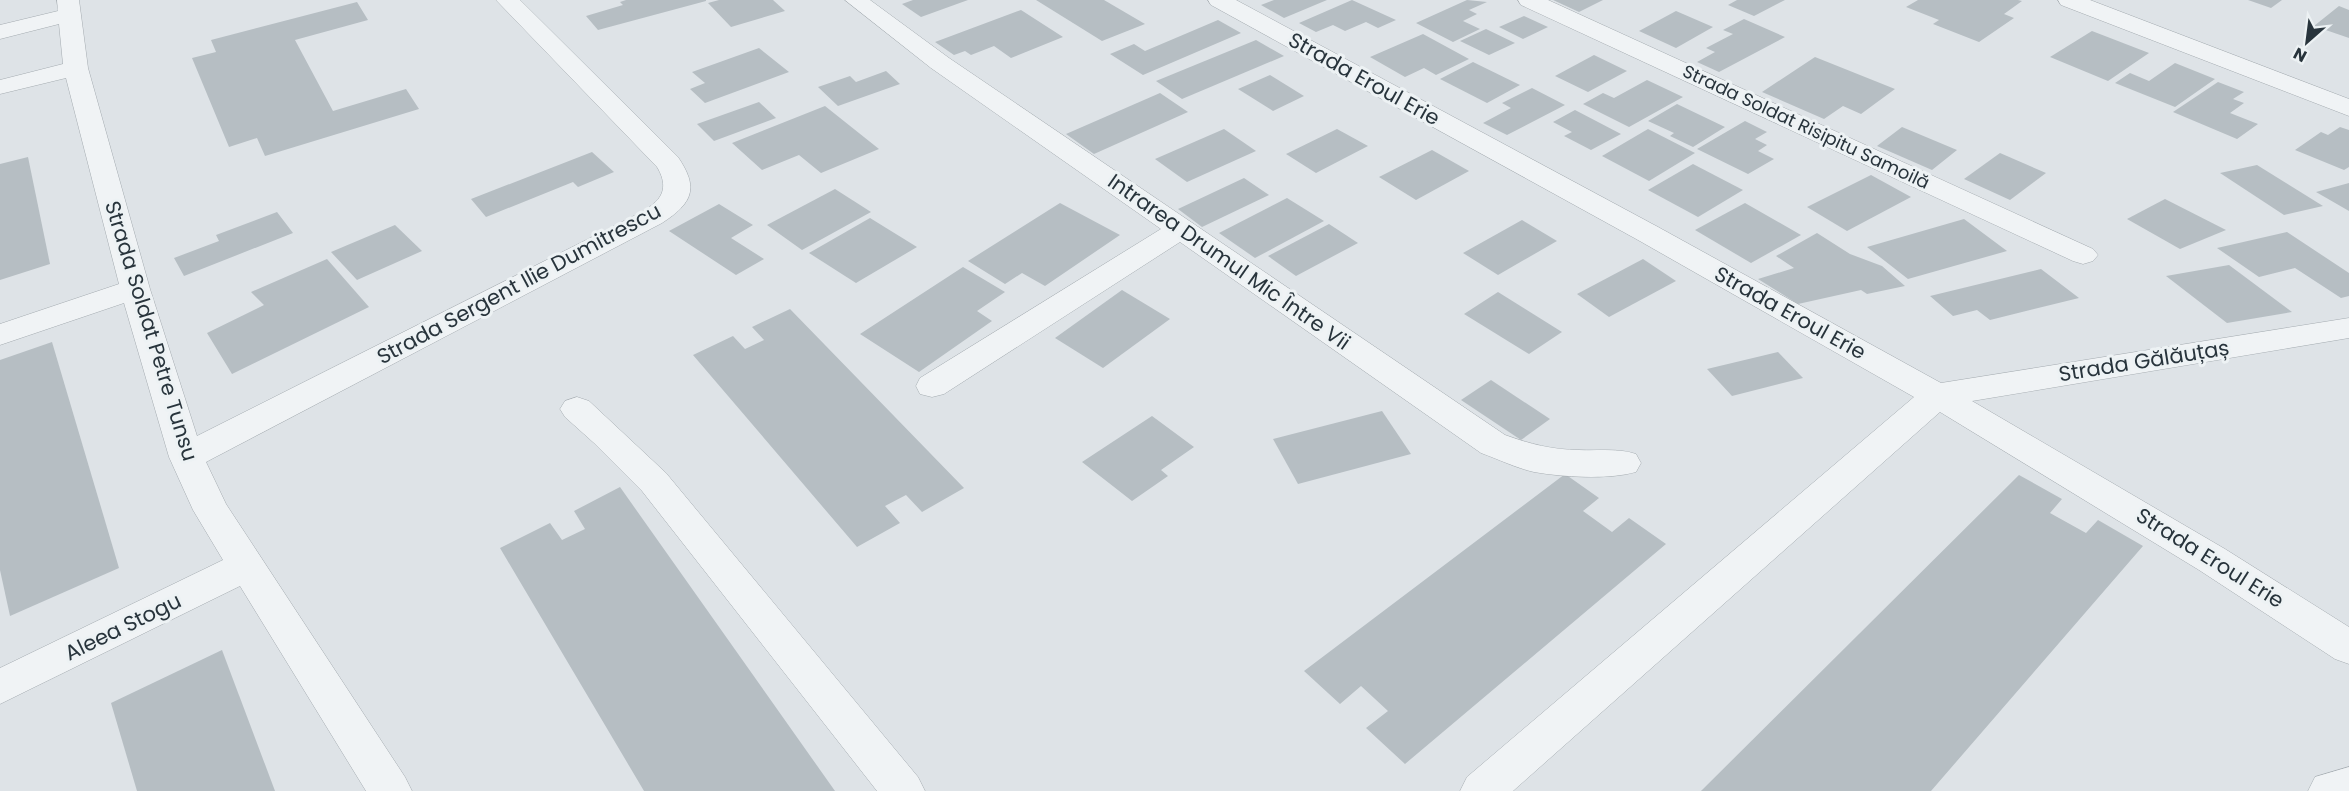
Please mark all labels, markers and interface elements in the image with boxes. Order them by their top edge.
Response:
north arrow [2277,12,2337,72]
street label: Strada Eroul Erie [1283,25,1445,132]
text: N [2289,42,2311,68]
street label: Strada Soldat Risipitu Samoilă [1679,58,1934,195]
street label: Intrarea Drumul Mic Între Vii [1102,167,1356,357]
street label: Strada Sergent Ilie Dumitrescu [372,196,666,371]
street label: Strada Soldat Petre Tunsu [98,197,205,464]
street label: Strada Eroul Erie [1709,259,1871,366]
street label: Strada Gălăuțaș [2057,333,2231,388]
street label: Strada Eroul Erie [2131,500,2290,615]
street label: Aleea Stogu [60,586,186,667]

